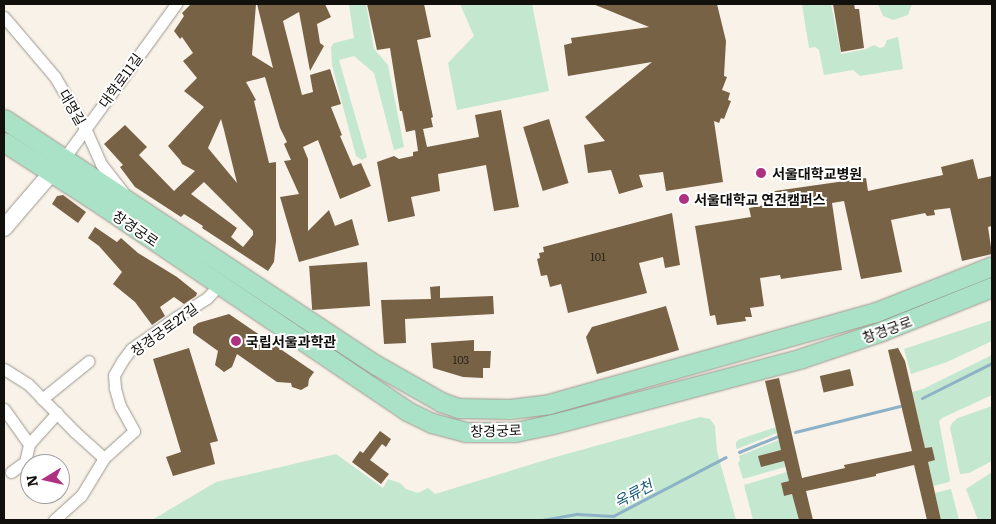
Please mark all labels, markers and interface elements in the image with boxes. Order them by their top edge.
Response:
street label: 대학로11길 [95,50,145,110]
street label: 대명길 [56,86,90,128]
place label: 서울대학교병원 [772,165,862,181]
marker: 서울대학교병원 [754,166,768,180]
place label: 서울대학교 연건캠퍼스 [694,191,826,207]
marker: 서울대학교 연건캠퍼스 [678,193,690,205]
street label: 창경궁로 [110,207,162,249]
house number: 101 [590,249,606,263]
street label: 창경궁로27길 [127,299,201,359]
street label: 창경궁로 [860,312,914,346]
place label: 국립서울과학관 [246,333,336,349]
marker: 국립서울과학관 [230,335,242,347]
house number: 103 [453,352,469,366]
street label: 창경궁로 [470,421,522,439]
north arrow [20,454,70,504]
text: N [20,474,42,489]
water label: 옥류천 [610,475,656,511]

